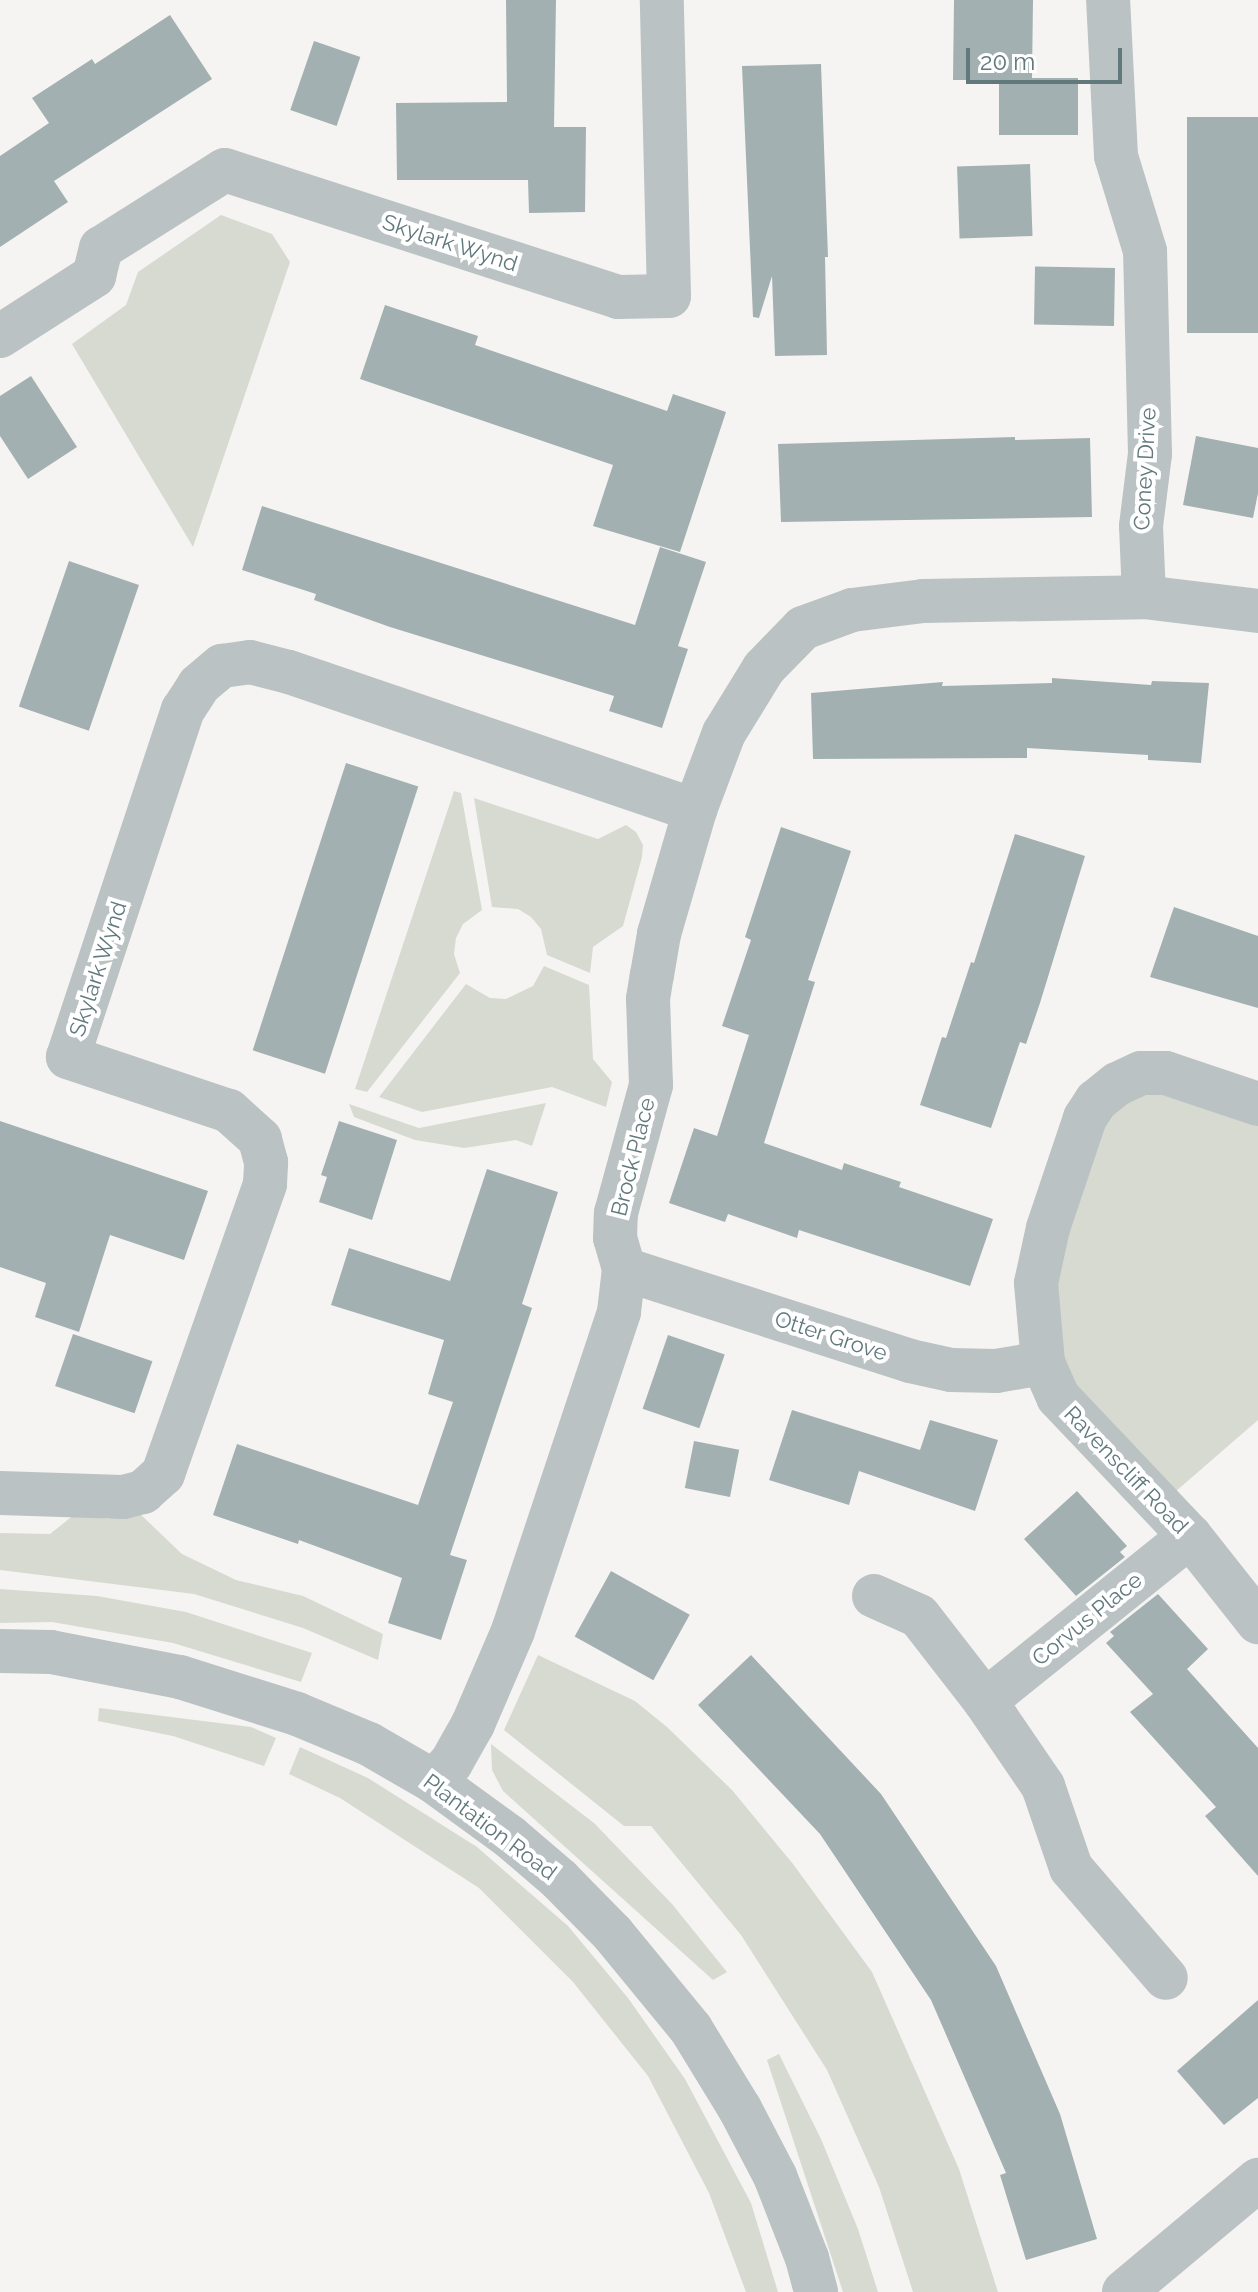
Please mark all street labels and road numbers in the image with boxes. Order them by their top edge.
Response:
street label: Skylark Wynd [379,209,521,277]
street label: Coney Drive [1129,407,1161,531]
street label: Skylark Wynd [64,898,132,1040]
street label: Brock Place [606,1095,660,1219]
street label: Otter Grove [771,1305,891,1367]
street label: Ravenscliff Road [1058,1401,1194,1539]
street label: Corvus Place [1027,1567,1147,1671]
street label: Plantation Road [418,1768,562,1886]

